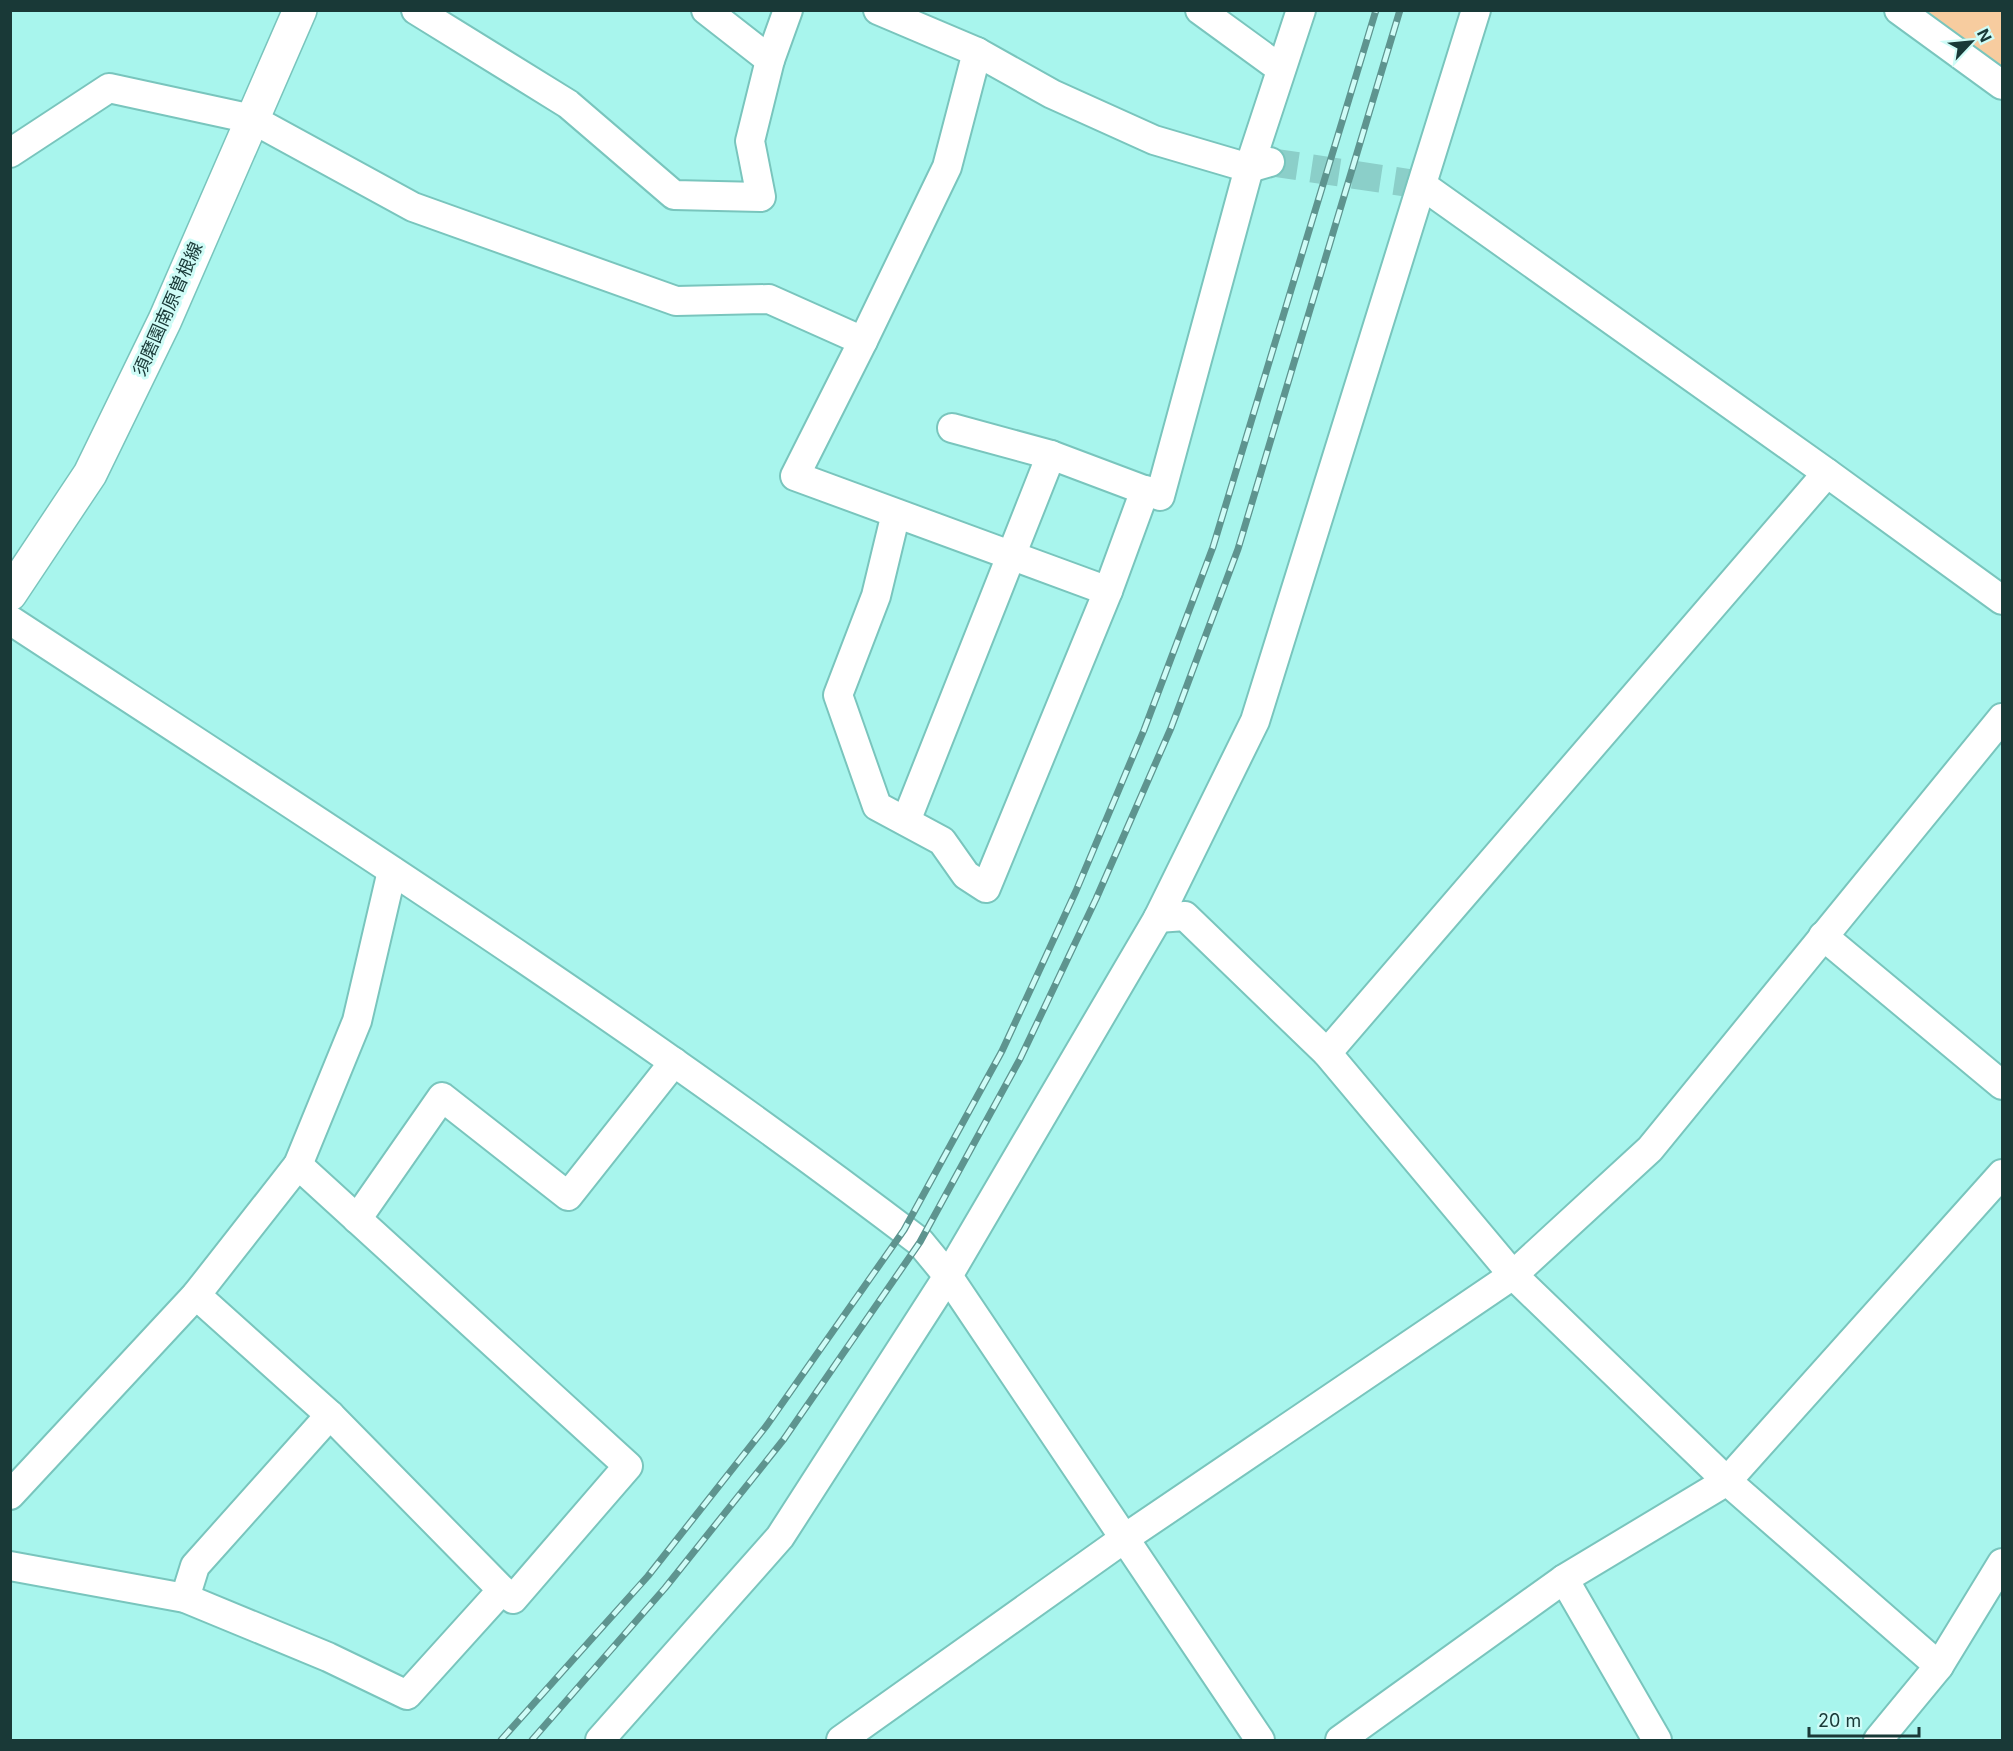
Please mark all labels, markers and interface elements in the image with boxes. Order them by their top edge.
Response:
north arrow [1941,12,2001,72]
text: N [1973,26,1996,45]
street label: 須磨園南原曽根線 [129,239,206,379]
scale bar [1809,1700,1918,1738]
text: 20 m [1818,1710,1861,1731]

